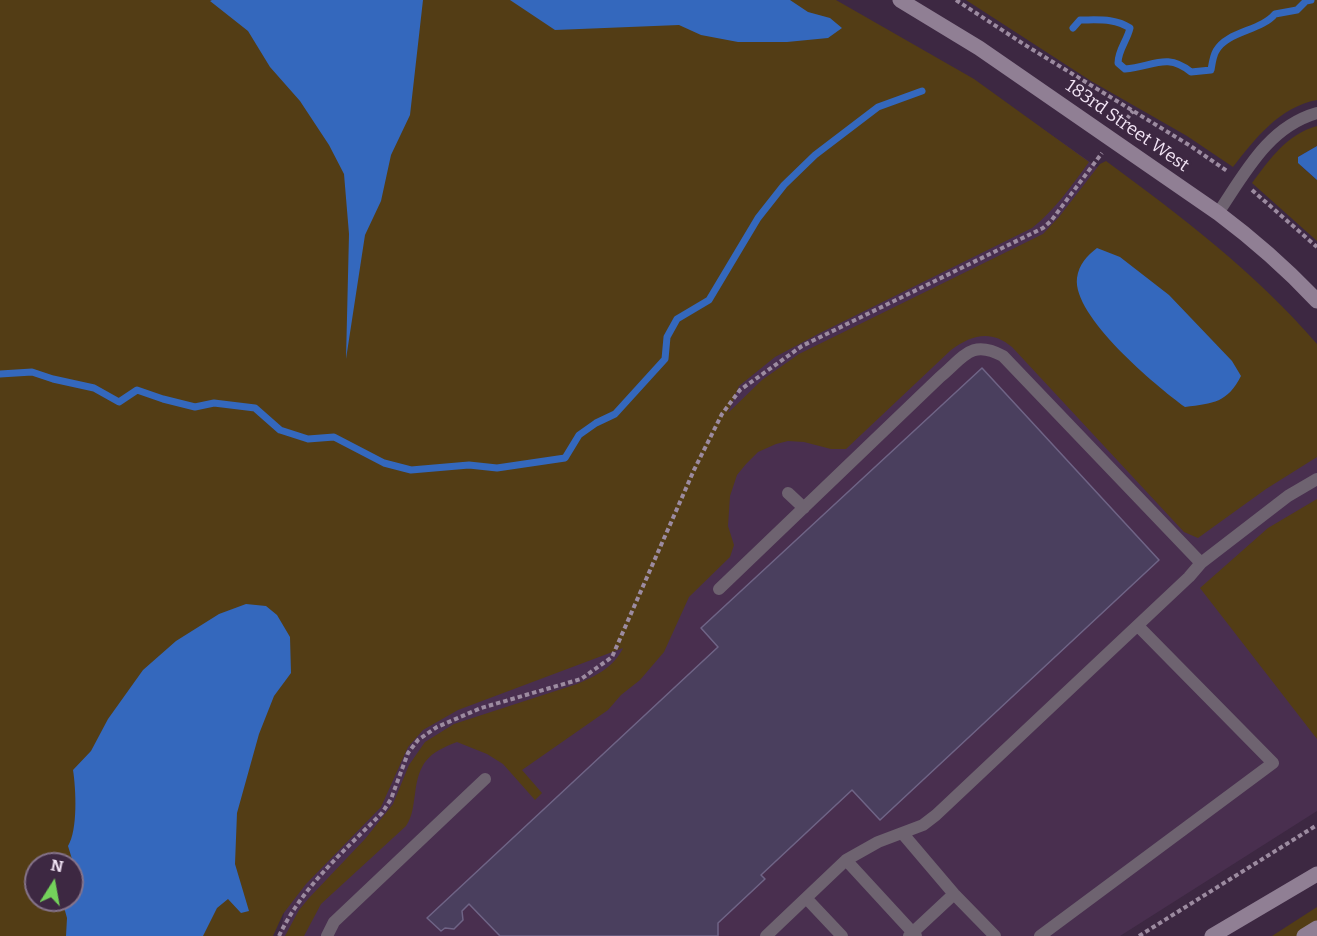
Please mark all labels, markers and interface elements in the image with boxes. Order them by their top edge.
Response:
street label: 183rd Street West [1061,75,1193,177]
north arrow [24,852,84,912]
text: N [49,855,65,876]

